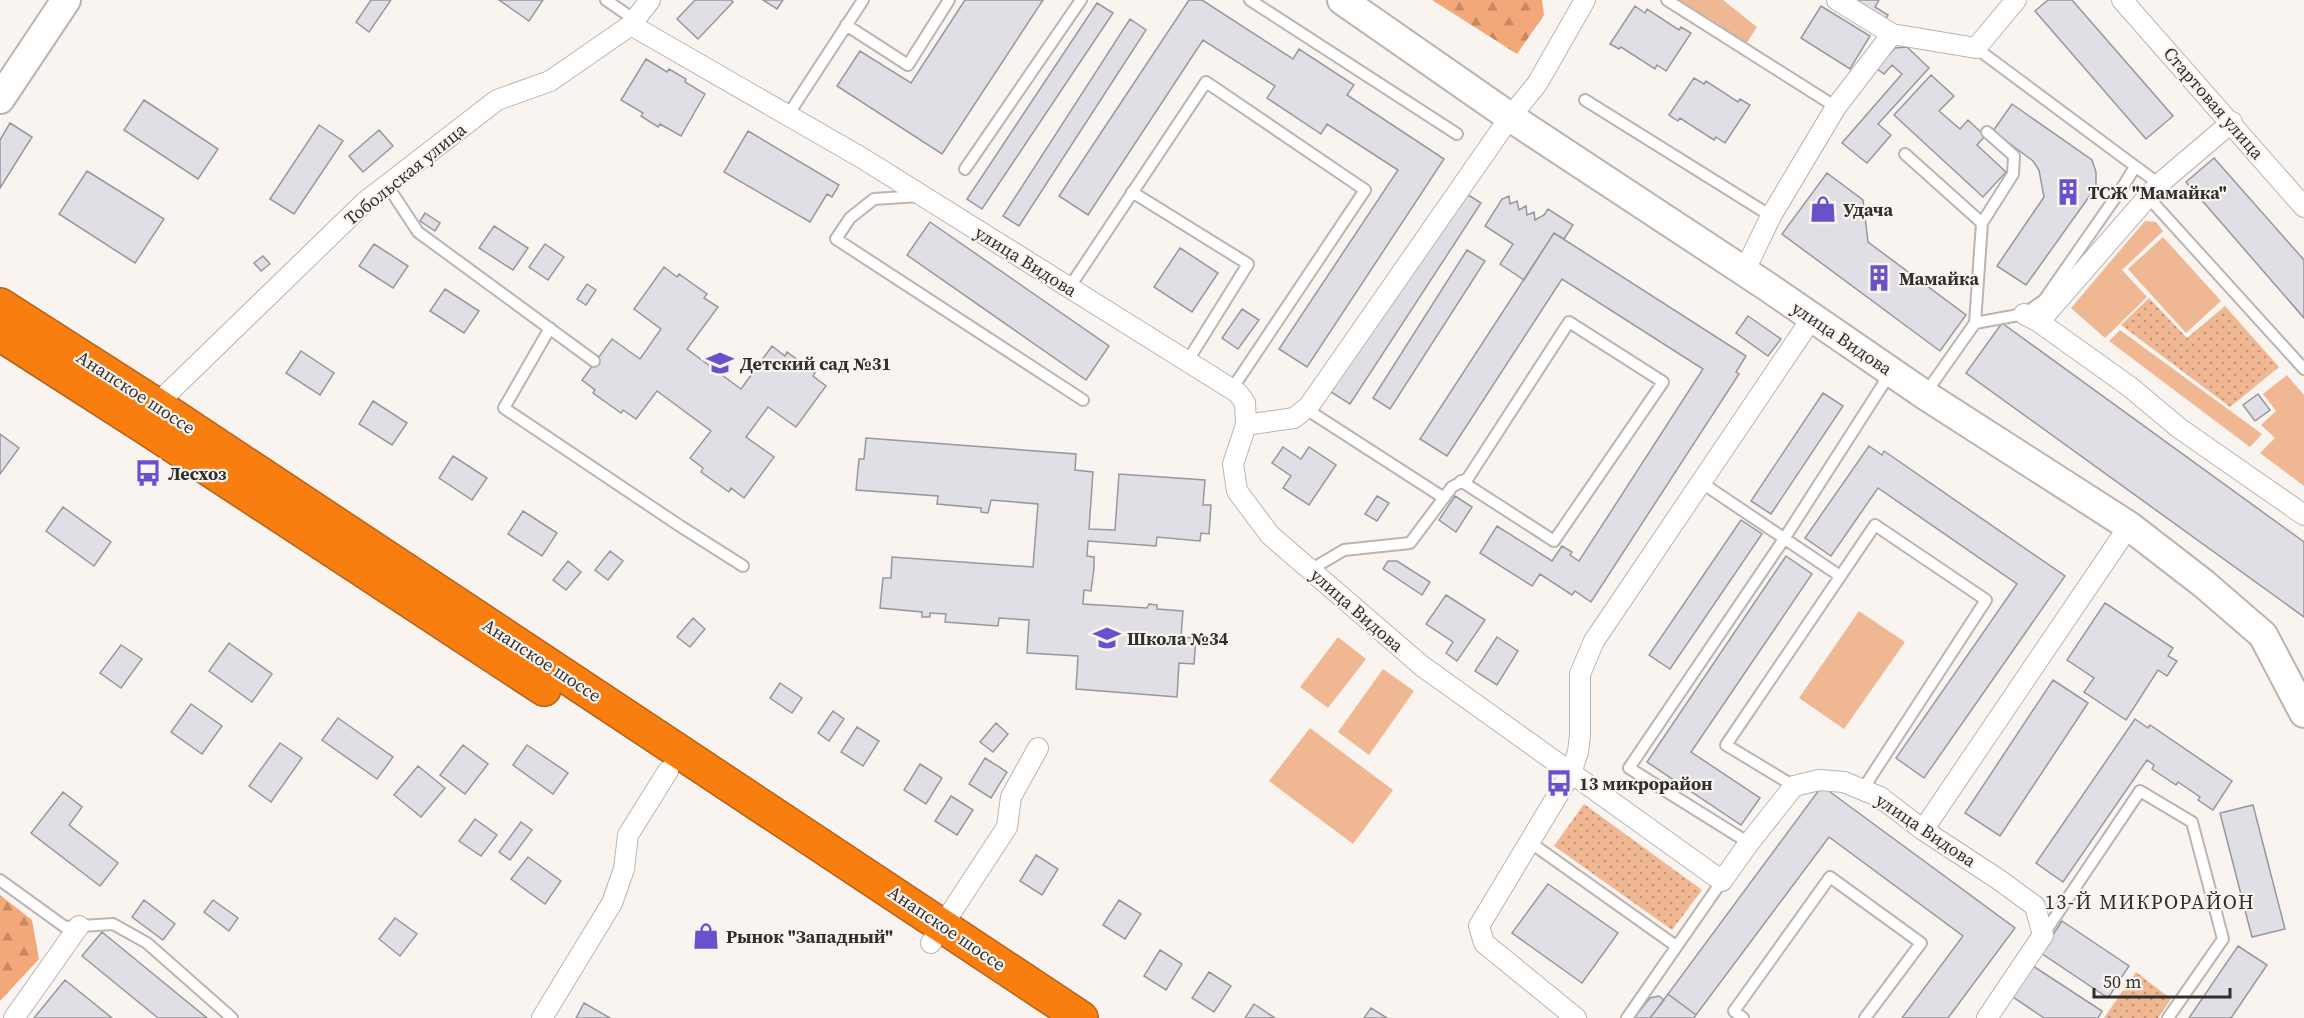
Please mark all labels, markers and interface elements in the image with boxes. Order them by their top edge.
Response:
street label: Стартовая улица [2158,41,2270,165]
street label: Тобольская улица [339,116,472,231]
building icon: ТСЖ "Мамайка" [2053,177,2083,207]
place label: ТСЖ "Мамайка" [2088,180,2227,205]
shop icon: Удача [1808,194,1838,224]
place label: Удача [1843,197,1894,222]
street label: улица Видова [970,220,1083,303]
building icon: Мамайка [1864,263,1894,293]
place label: Мамайка [1899,266,1979,291]
street label: улица Видова [1787,295,1898,381]
street label: Анапское шоссе [72,344,200,440]
school or university icon: Детский сад №31 [705,348,735,378]
place label: Детский сад №31 [740,351,891,376]
bus stop icon: Лесхоз [133,458,163,488]
place label: Лесхоз [168,461,227,486]
street label: улица Видова [1305,562,1410,658]
street label: Анапское шоссе [478,612,606,708]
school or university icon: Школа №34 [1092,623,1122,653]
place label: Школа №34 [1127,626,1229,651]
bus stop icon: 13 микрорайон [1544,768,1574,798]
place label: 13 микрорайон [1579,771,1713,796]
street label: улица Видова [1871,787,1982,873]
street label: Анапское шоссе [883,879,1011,977]
district label: 13-Й МИКРОРАЙОН [2045,888,2255,916]
shop icon: Рынок "Западный" [691,921,721,951]
place label: Рынок "Западный" [726,924,893,949]
scale bar [2094,961,2230,999]
text: 50 m [2103,969,2141,994]

